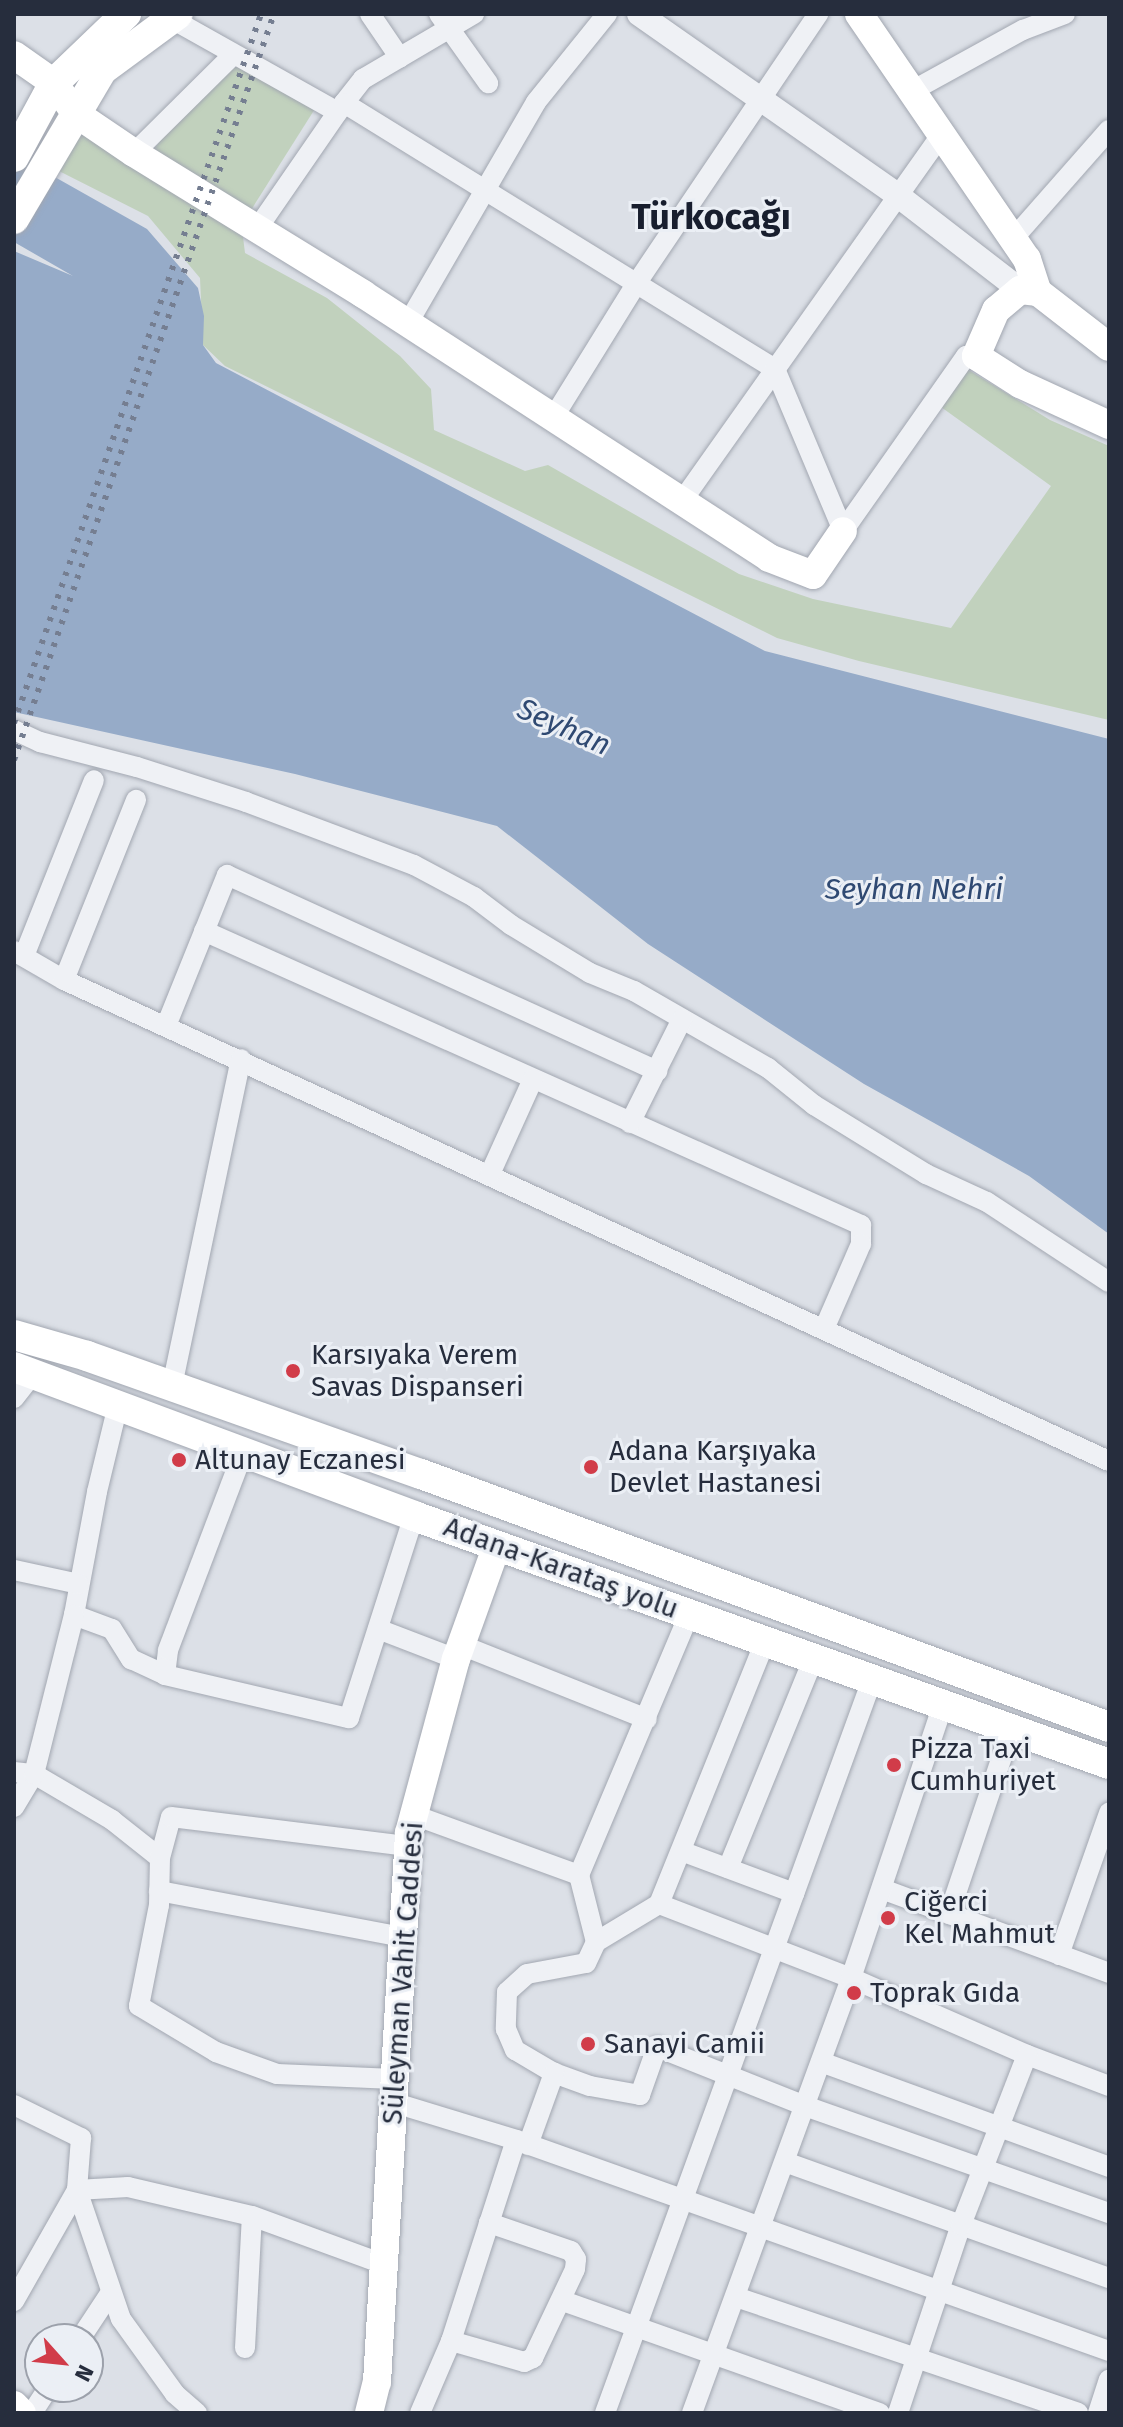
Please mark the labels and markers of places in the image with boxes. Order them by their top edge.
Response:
place label: Karsıyaka Verem Savas Dispanseri [311,1338,524,1404]
marker: Karsıyaka Verem Savas Dispanseri [282,1360,304,1382]
place label: Adana Karşıyaka Devlet Hastanesi [609,1434,822,1500]
place label: Altunay Eczanesi [195,1443,406,1477]
marker: Altunay Eczanesi [170,1451,188,1469]
marker: Adana Karşıyaka Devlet Hastanesi [580,1456,602,1478]
place label: Pizza Taxi Cumhuriyet [910,1732,1056,1798]
marker: Pizza Taxi Cumhuriyet [885,1756,903,1774]
place label: Ciğerci Kel Mahmut [904,1885,1055,1951]
marker: Ciğerci Kel Mahmut [879,1909,897,1927]
place label: Toprak Gıda [870,1976,1020,2010]
marker: Toprak Gıda [845,1984,863,2002]
place label: Sanayi Camii [604,2027,765,2061]
marker: Sanayi Camii [579,2035,597,2053]

